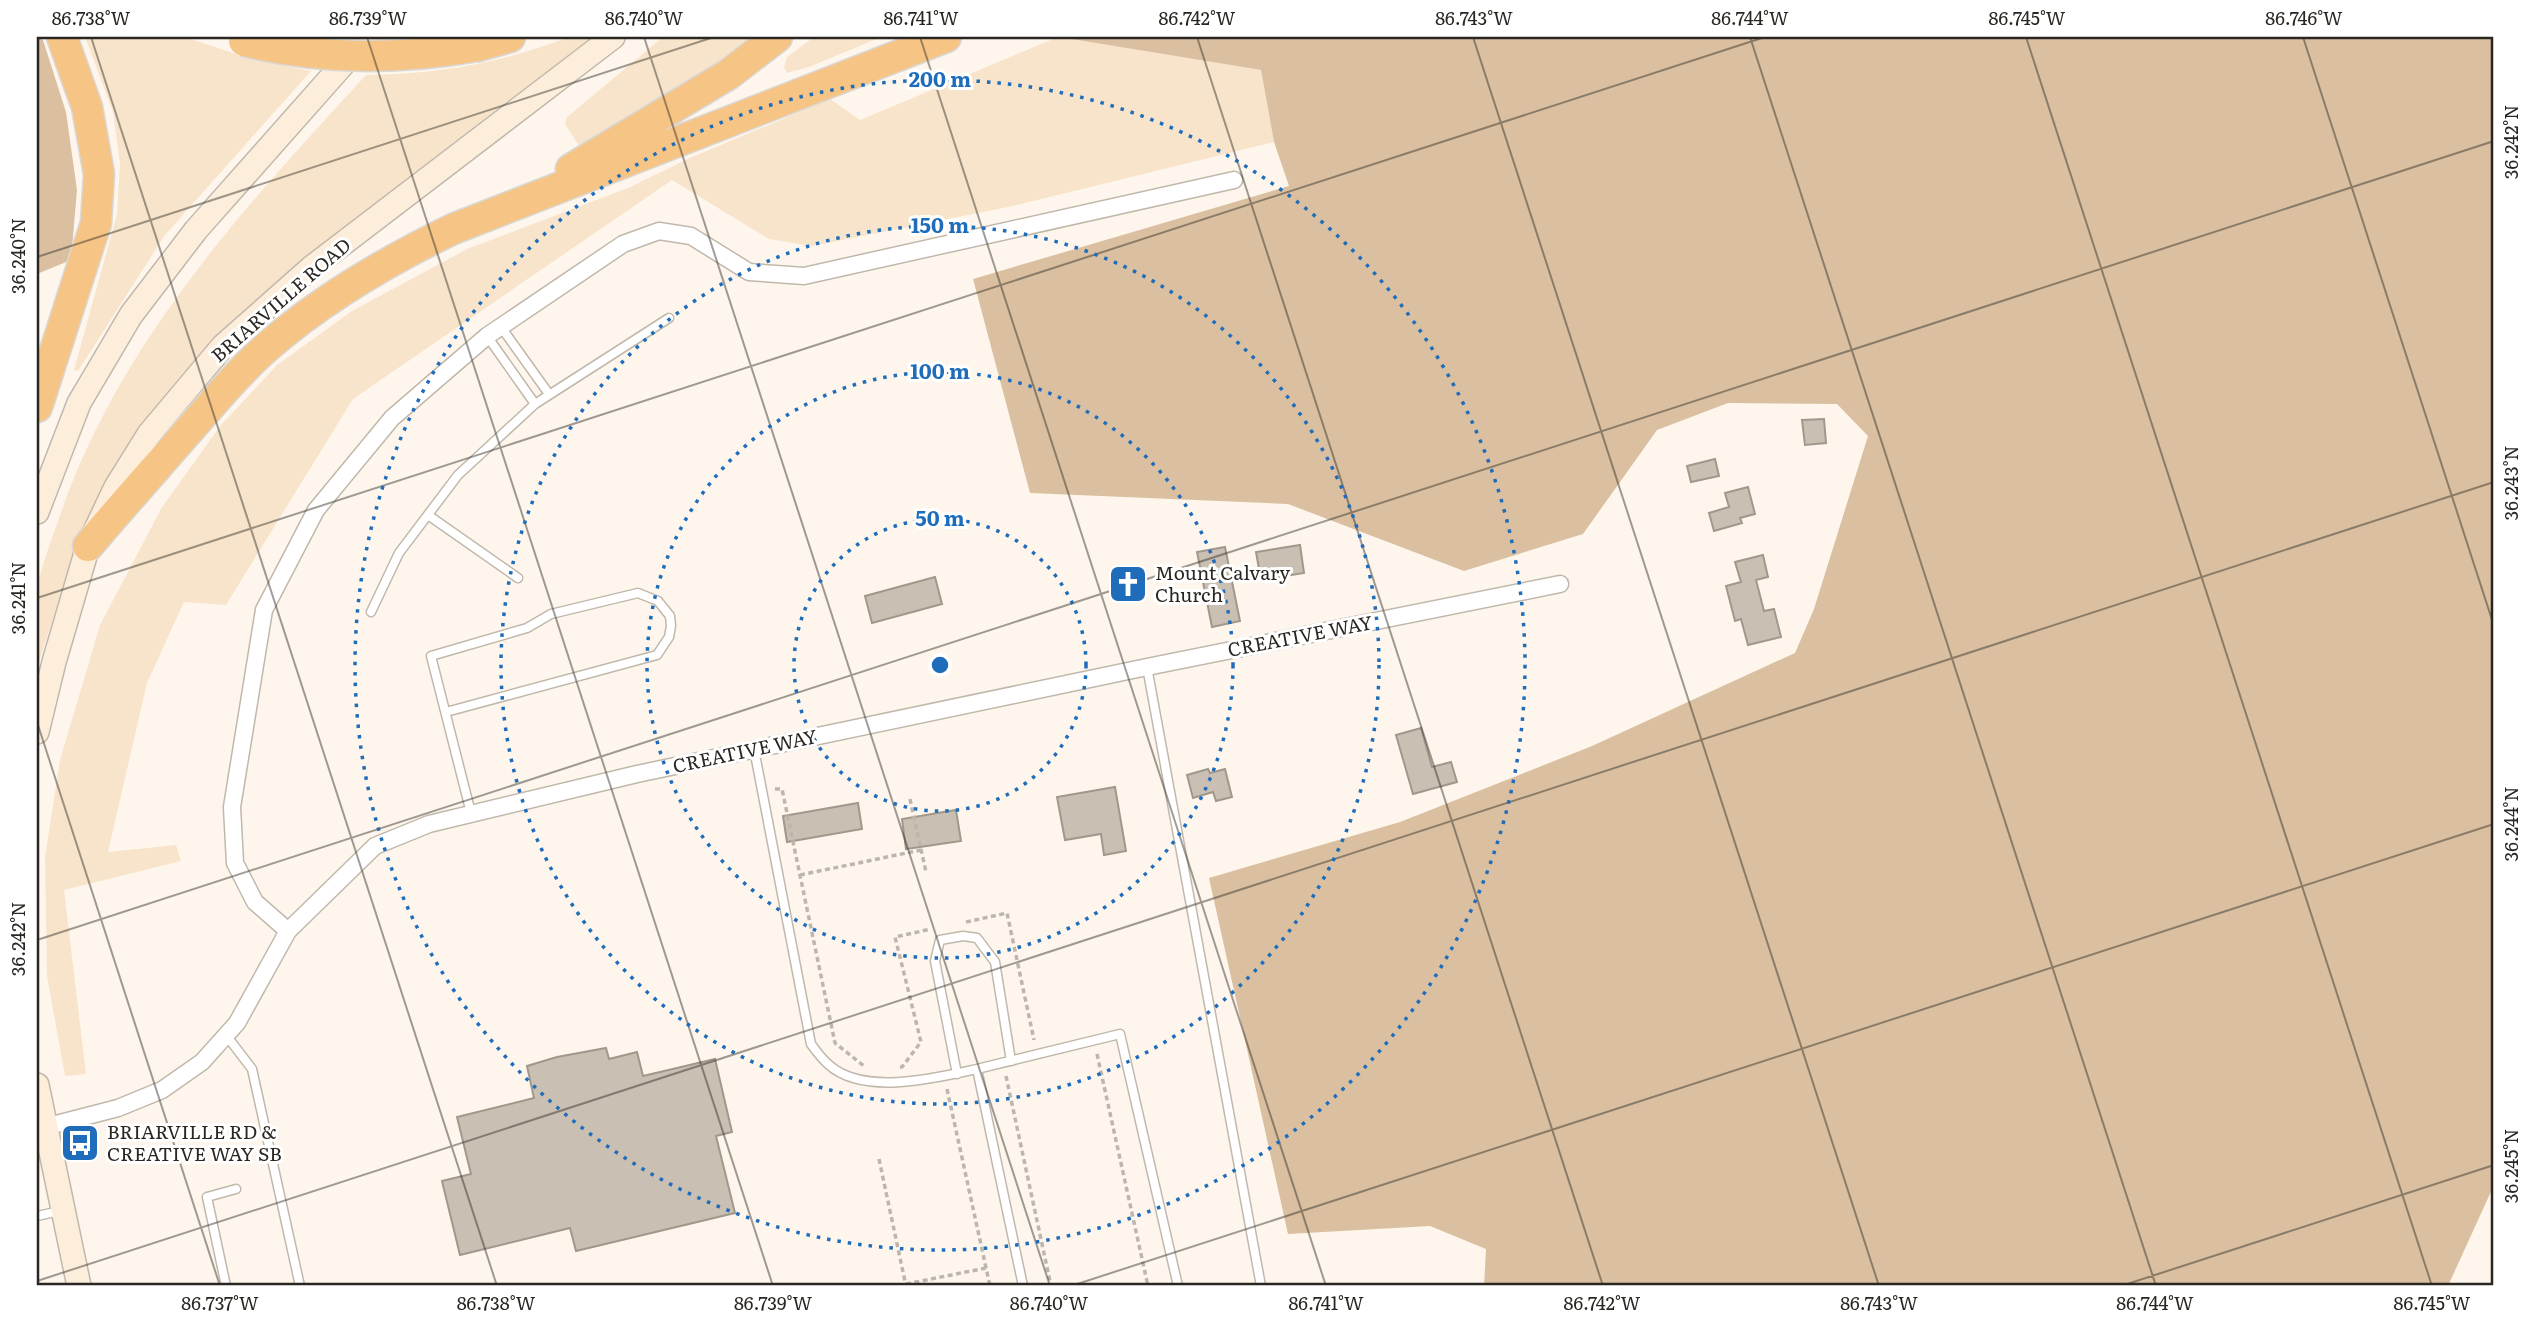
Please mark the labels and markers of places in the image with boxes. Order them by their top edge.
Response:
place label: Mount Calvary Church [1155,558,1290,608]
church icon: Mount Calvary Church [1107,563,1149,605]
centre of rings [928,653,952,677]
place label: BRIARVILLE RD & CREATIVE WAY SB [107,1117,282,1167]
bus stop icon: BRIARVILLE RD & CREATIVE WAY SB [59,1122,101,1164]

